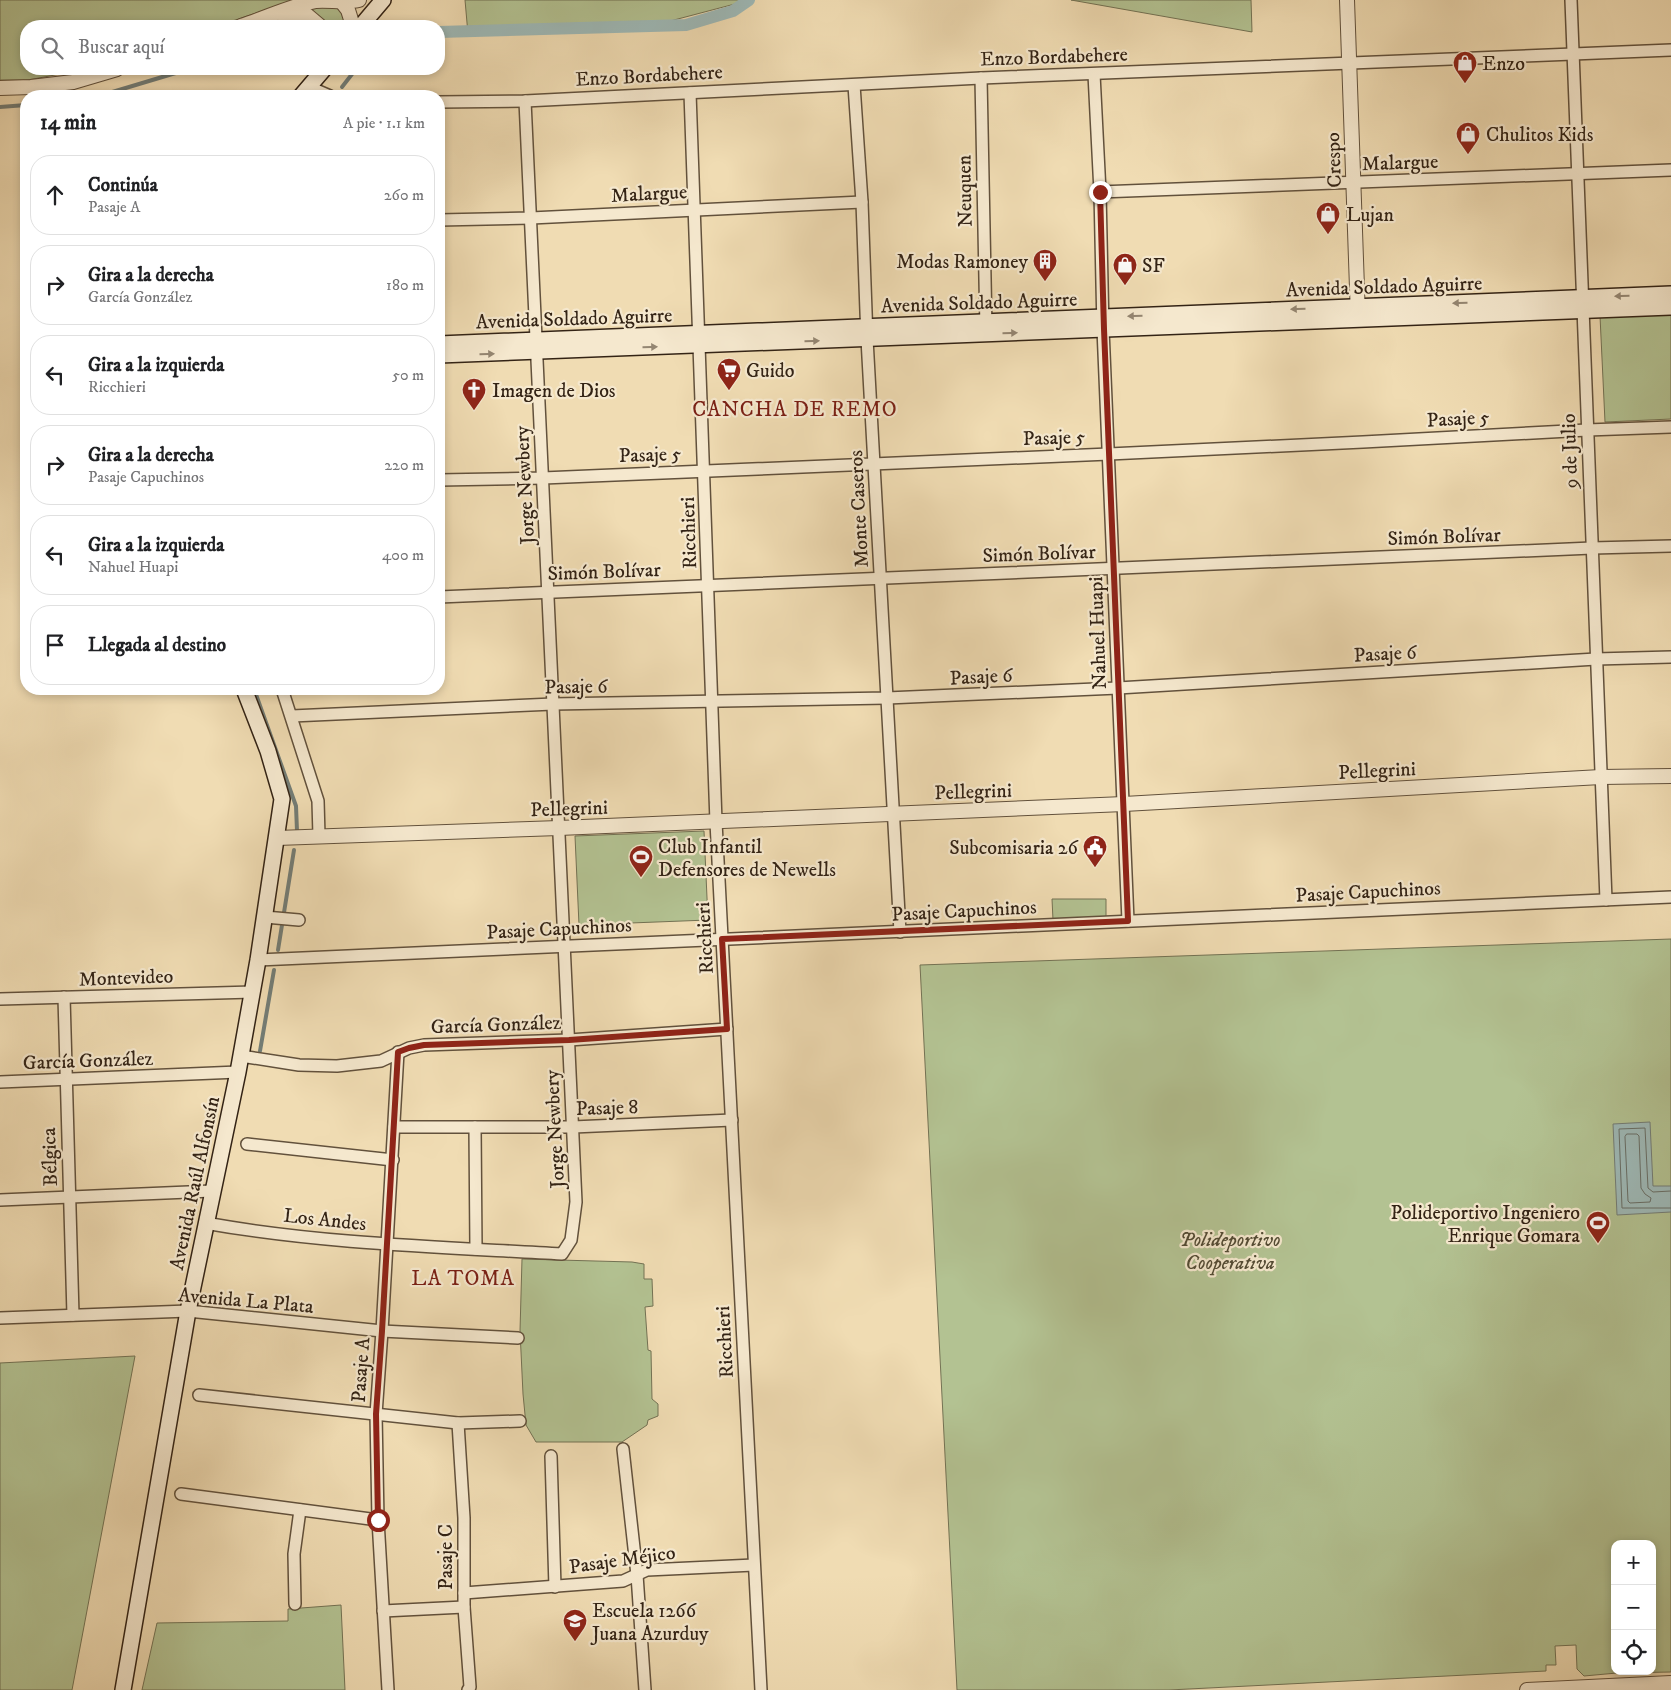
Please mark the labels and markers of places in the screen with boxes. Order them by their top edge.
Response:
shop icon: Enzo [1452,50,1478,84]
place label: Enzo [1482,52,1525,77]
shop icon: Chulitos Kids [1455,121,1481,155]
place label: Chulitos Kids [1486,123,1594,148]
shop icon: Lujan [1315,201,1341,235]
place label: Lujan [1346,203,1394,228]
building icon: Modas Ramoney [1032,248,1058,282]
place label: Modas Ramoney [896,250,1029,275]
shop icon: SF [1112,252,1138,286]
place label: SF [1142,254,1165,279]
supermarket icon: Guido [716,357,742,391]
place label: Guido [746,359,795,384]
church icon: Imagen de Dios [461,377,487,411]
place label: Imagen de Dios [492,379,616,404]
public building icon: Subcomisaria 26 [1082,834,1108,868]
place label: Club Infantil Defensores de Newells [658,835,836,883]
place label: Subcomisaria 26 [949,836,1079,861]
sports icon: Club Infantil Defensores de Newells [628,844,654,878]
place label: Polideportivo Ingeniero Enrique Gomara [1390,1201,1581,1249]
sports icon: Polideportivo Ingeniero Enrique Gomara [1585,1210,1611,1244]
place label: Escuela 1266 Juana Azurduy [590,1599,709,1647]
school or university icon: Escuela 1266 Juana Azurduy [562,1608,588,1642]

